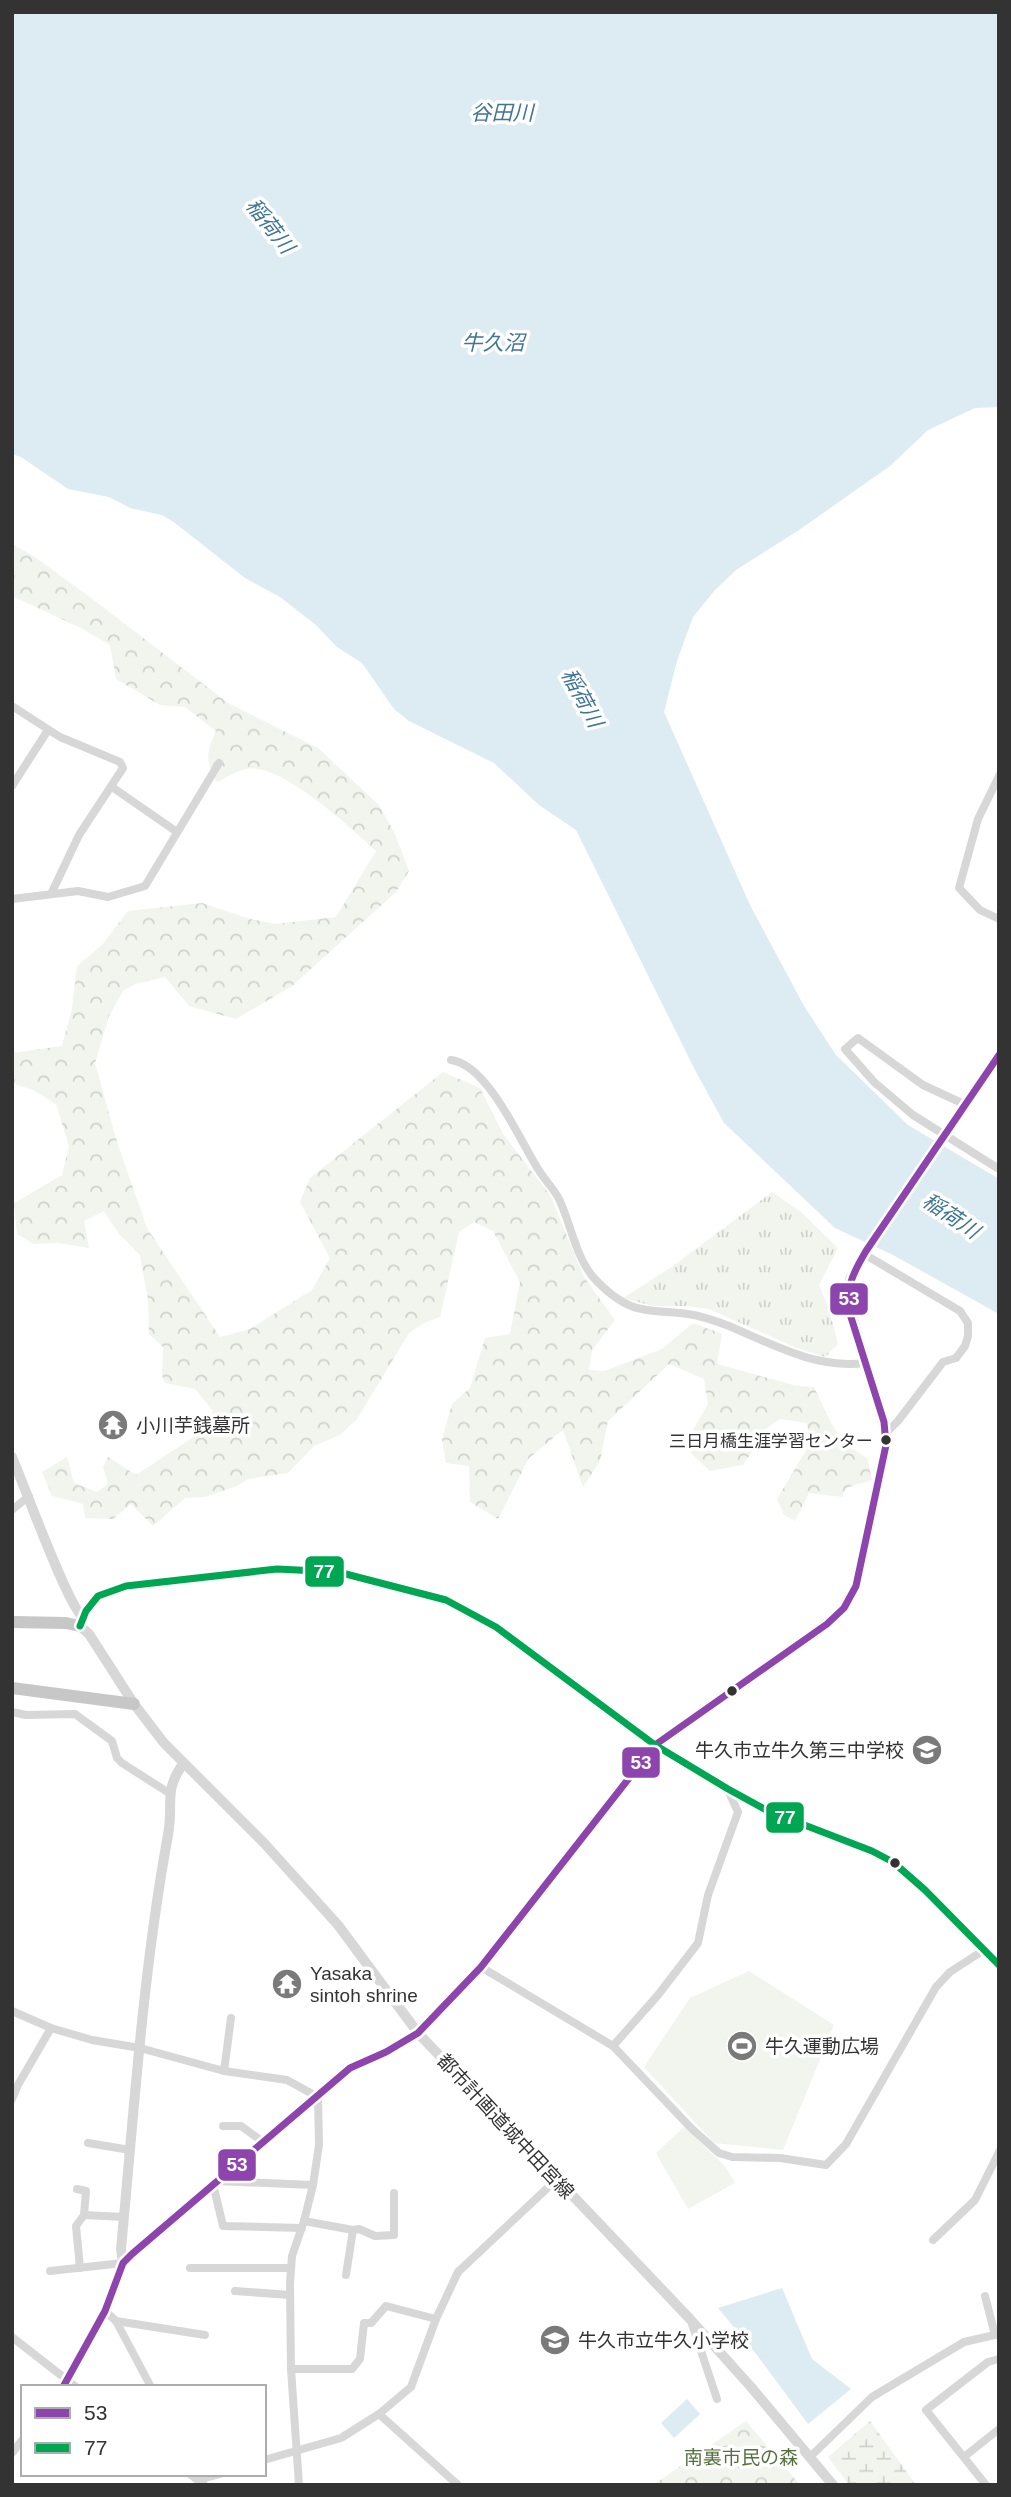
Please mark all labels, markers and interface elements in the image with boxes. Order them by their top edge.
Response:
water label: 谷田川 [471,101,535,124]
water label: 稲荷川 [242,194,300,259]
water label: 牛久沼 [462,331,527,354]
water label: 稲荷川 [557,665,608,733]
water label: 稲荷川 [919,1188,985,1244]
line badge: 53 [829,1282,869,1316]
text: 53 [838,1288,860,1309]
temple icon: 小川芋銭墓所 [96,1408,130,1442]
place label: 小川芋銭墓所 [136,1415,250,1436]
place label: 三日月橋生涯学習センター [669,1432,873,1451]
marker: 三日月橋生涯学習センター [879,1433,893,1447]
line badge: 77 [304,1555,345,1588]
text: 77 [313,1561,335,1582]
unlabelled marker [725,1684,739,1698]
school or university icon: 牛久市立牛久第三中学校 [910,1733,944,1767]
place label: 牛久市立牛久第三中学校 [695,1740,904,1761]
line badge: 53 [621,1746,661,1779]
text: 53 [630,1752,652,1773]
line badge: 77 [765,1801,805,1834]
text: 77 [774,1807,796,1828]
unlabelled marker [888,1856,902,1870]
place label: Yasaka sintoh shrine [310,1963,418,2006]
temple icon: Yasaka sintoh shrine [270,1967,304,2001]
sports icon: 牛久運動広場 [725,2029,759,2063]
place label: 牛久運動広場 [765,2036,879,2057]
street label: 都市計画道城中田宮線 [433,2050,578,2203]
line badge: 53 [217,2148,257,2182]
text: 53 [226,2154,248,2175]
school or university icon: 牛久市立牛久小学校 [538,2323,572,2357]
place label: 牛久市立牛久小学校 [578,2330,749,2351]
legend [21,2385,266,2476]
text: 53 [84,2401,107,2424]
text: 77 [84,2436,107,2459]
park label: 南裏市民の森 [684,2447,798,2468]

